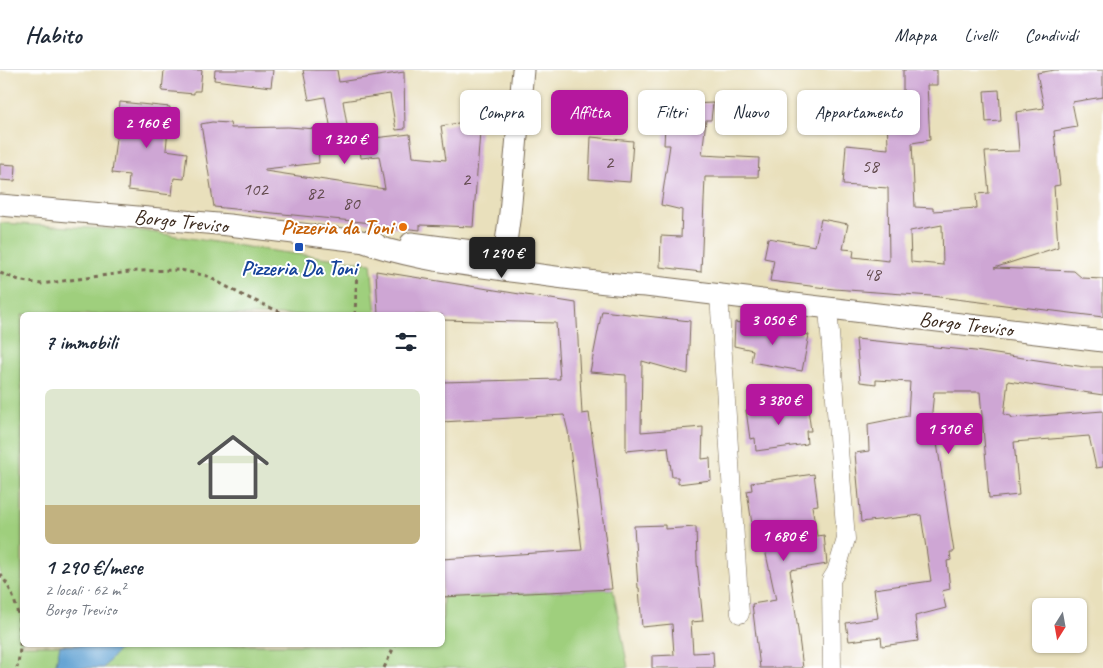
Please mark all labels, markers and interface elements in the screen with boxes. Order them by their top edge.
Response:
text: Habito [25,20,81,50]
text: Mappa [895,24,936,46]
text: Livelli [964,24,997,46]
text: Condividi [1025,24,1078,46]
chip: Compra [460,90,541,135]
chip: Affitta [551,90,628,135]
chip: Filtri [638,90,705,135]
chip: Nuovo [715,90,787,135]
chip: Appartamento [797,90,920,135]
pin: 2 160 € [101,106,193,149]
text: 2 160 € [125,113,169,133]
pin: 1 320 € [299,122,391,165]
text: 1 320 € [323,129,367,149]
house number: 2 [605,150,615,174]
house number: 58 [861,154,881,178]
house number: 2 [462,167,472,191]
house number: 102 [242,177,269,201]
house number: 82 [306,181,325,205]
house number: 80 [342,191,361,215]
street label: Borgo Treviso [133,203,232,239]
place label: Pizzeria da Toni [281,214,396,240]
marker: Pizzeria da Toni [397,221,409,233]
pin: 1 290 € [456,236,548,279]
marker: Pizzeria Da Toni [293,241,305,253]
text: 1 290 € [480,243,524,263]
place label: Pizzeria Da Toni [241,255,360,281]
house number: 48 [863,262,883,286]
pin: 3 050 € [727,304,819,346]
street label: Borgo Treviso [918,305,1017,343]
text: 3 050 € [751,310,795,330]
icon: filters [392,328,420,356]
text: 7 immobili [45,329,117,355]
pin: 3 380 € [733,384,825,426]
text: 3 380 € [757,390,801,410]
pin: 1 510 € [903,412,995,455]
text: 1 510 € [927,419,971,439]
icon: home [188,422,278,512]
pin: 1 680 € [738,520,830,562]
text: 1 680 € [762,526,806,546]
text: 1 290 €/mese [45,554,142,580]
text: 2 locali · 62 m² [45,580,125,600]
north arrow [1032,598,1088,652]
map controls [1032,598,1087,653]
text: Borgo Treviso [45,600,117,620]

